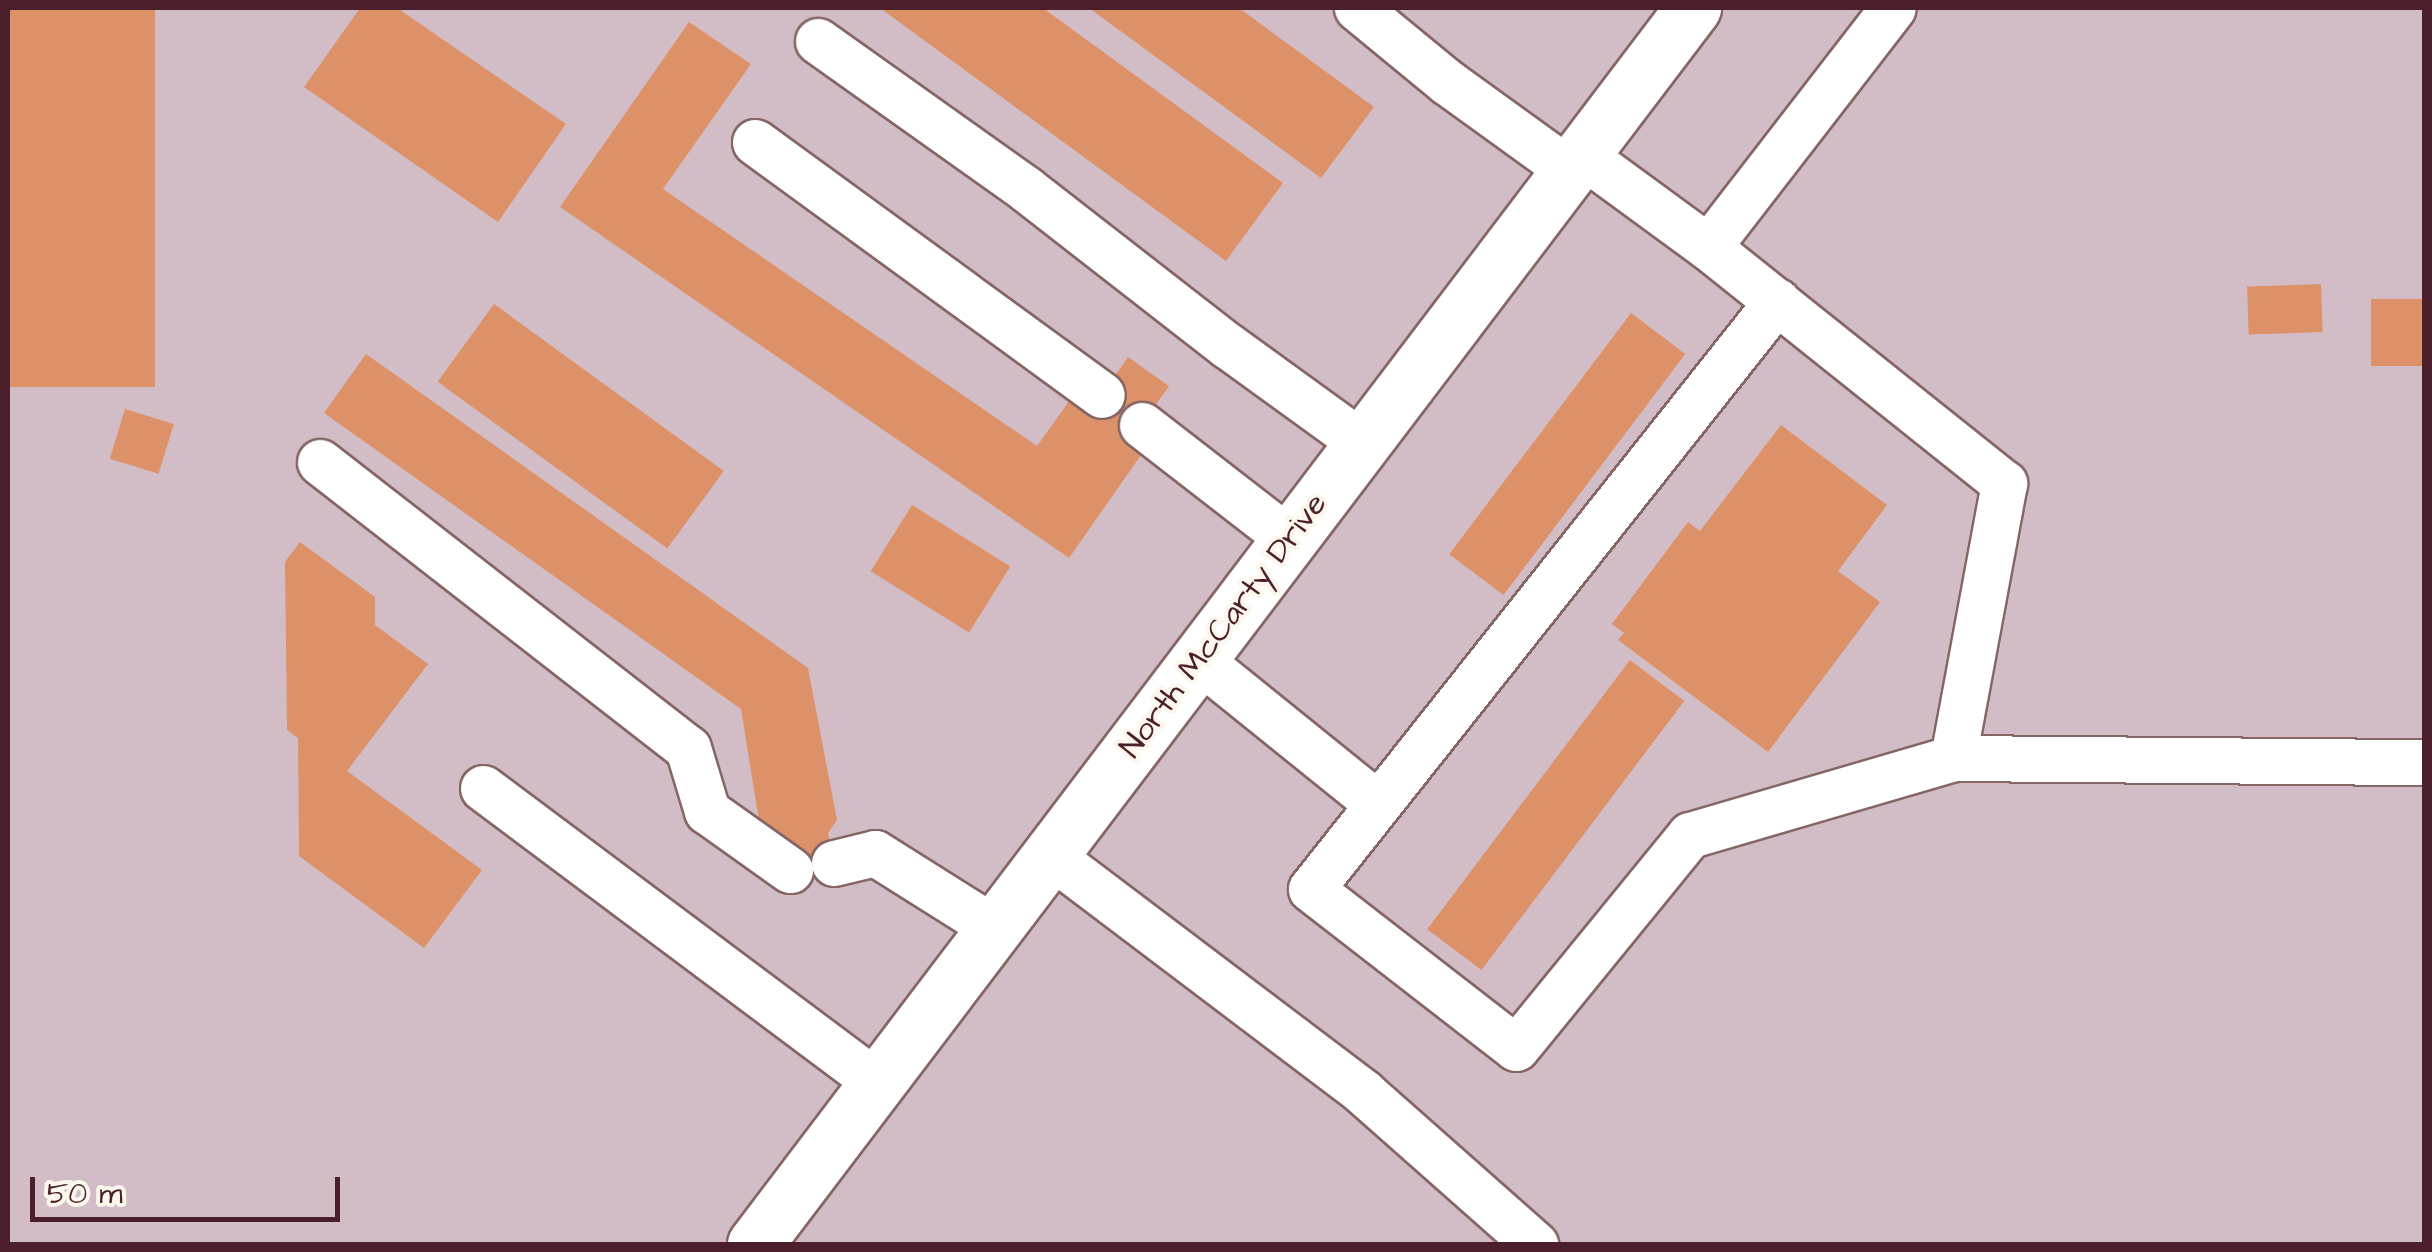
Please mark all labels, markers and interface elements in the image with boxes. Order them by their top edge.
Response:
street label: North McCarty Drive [1112,486,1336,766]
scale bar [35,1157,345,1219]
text: 50 m [47,1173,123,1215]

